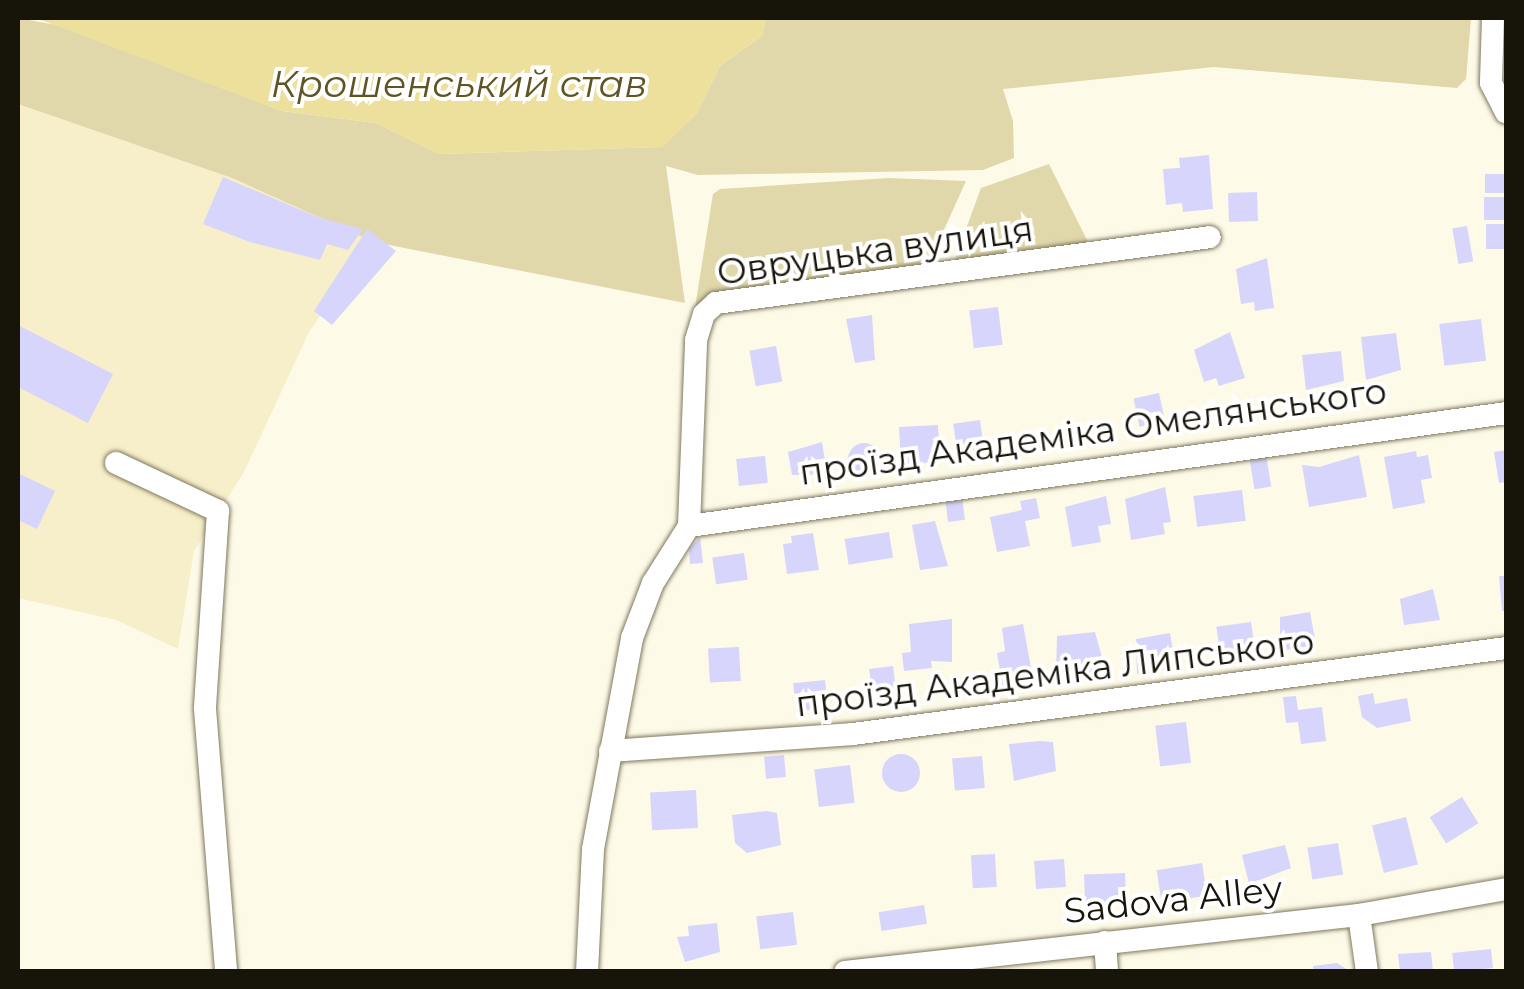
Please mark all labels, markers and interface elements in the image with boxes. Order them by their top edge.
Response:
water label: Крошенський став [271,61,647,107]
street label: Овруцька вулиця [714,208,1036,294]
street label: проїзд Академіка Омелянського [797,370,1389,494]
street label: проїзд Академіка Липського [793,620,1317,726]
street label: Sadova Alley [1062,868,1284,932]

